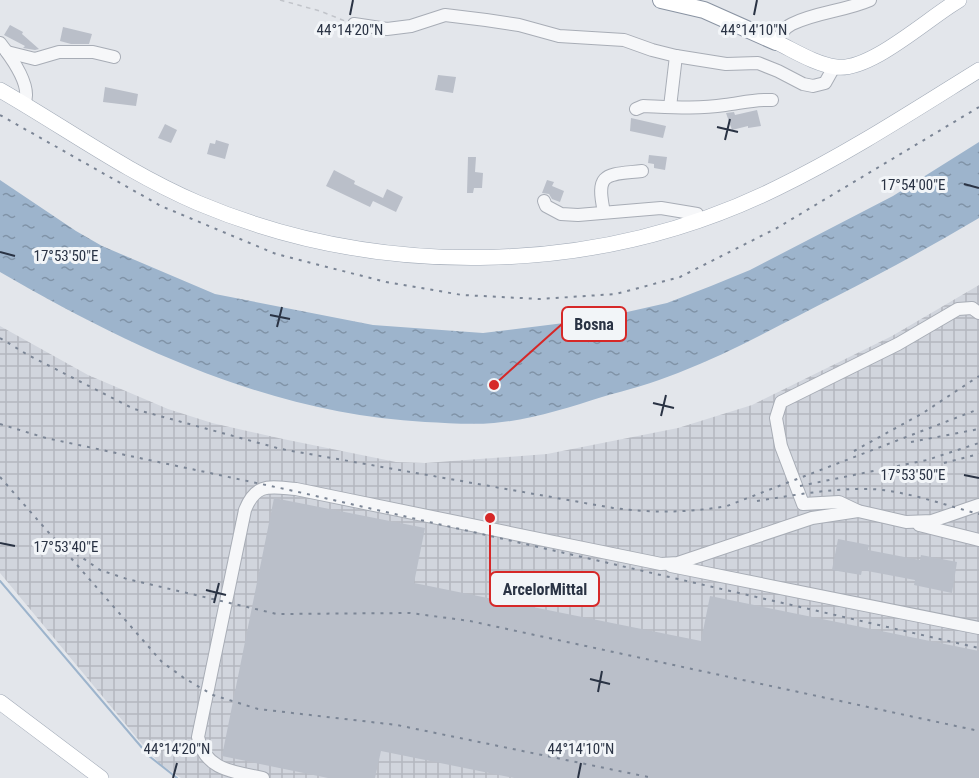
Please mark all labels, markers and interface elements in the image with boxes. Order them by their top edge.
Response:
text: 44°14'20"N [317,21,383,39]
text: 44°14'10"N [721,21,787,39]
text: 17°54'00"E [881,176,945,194]
text: 17°53'50"E [34,247,98,265]
callout: Bosna [562,307,626,341]
text: Bosna [574,315,614,334]
text: 17°53'50"E [881,466,945,484]
text: 17°53'40"E [34,538,98,556]
callout: ArcelorMittal [490,572,599,606]
text: ArcelorMittal [503,580,587,599]
text: 44°14'20"N [144,740,210,758]
text: 44°14'10"N [548,740,614,758]

